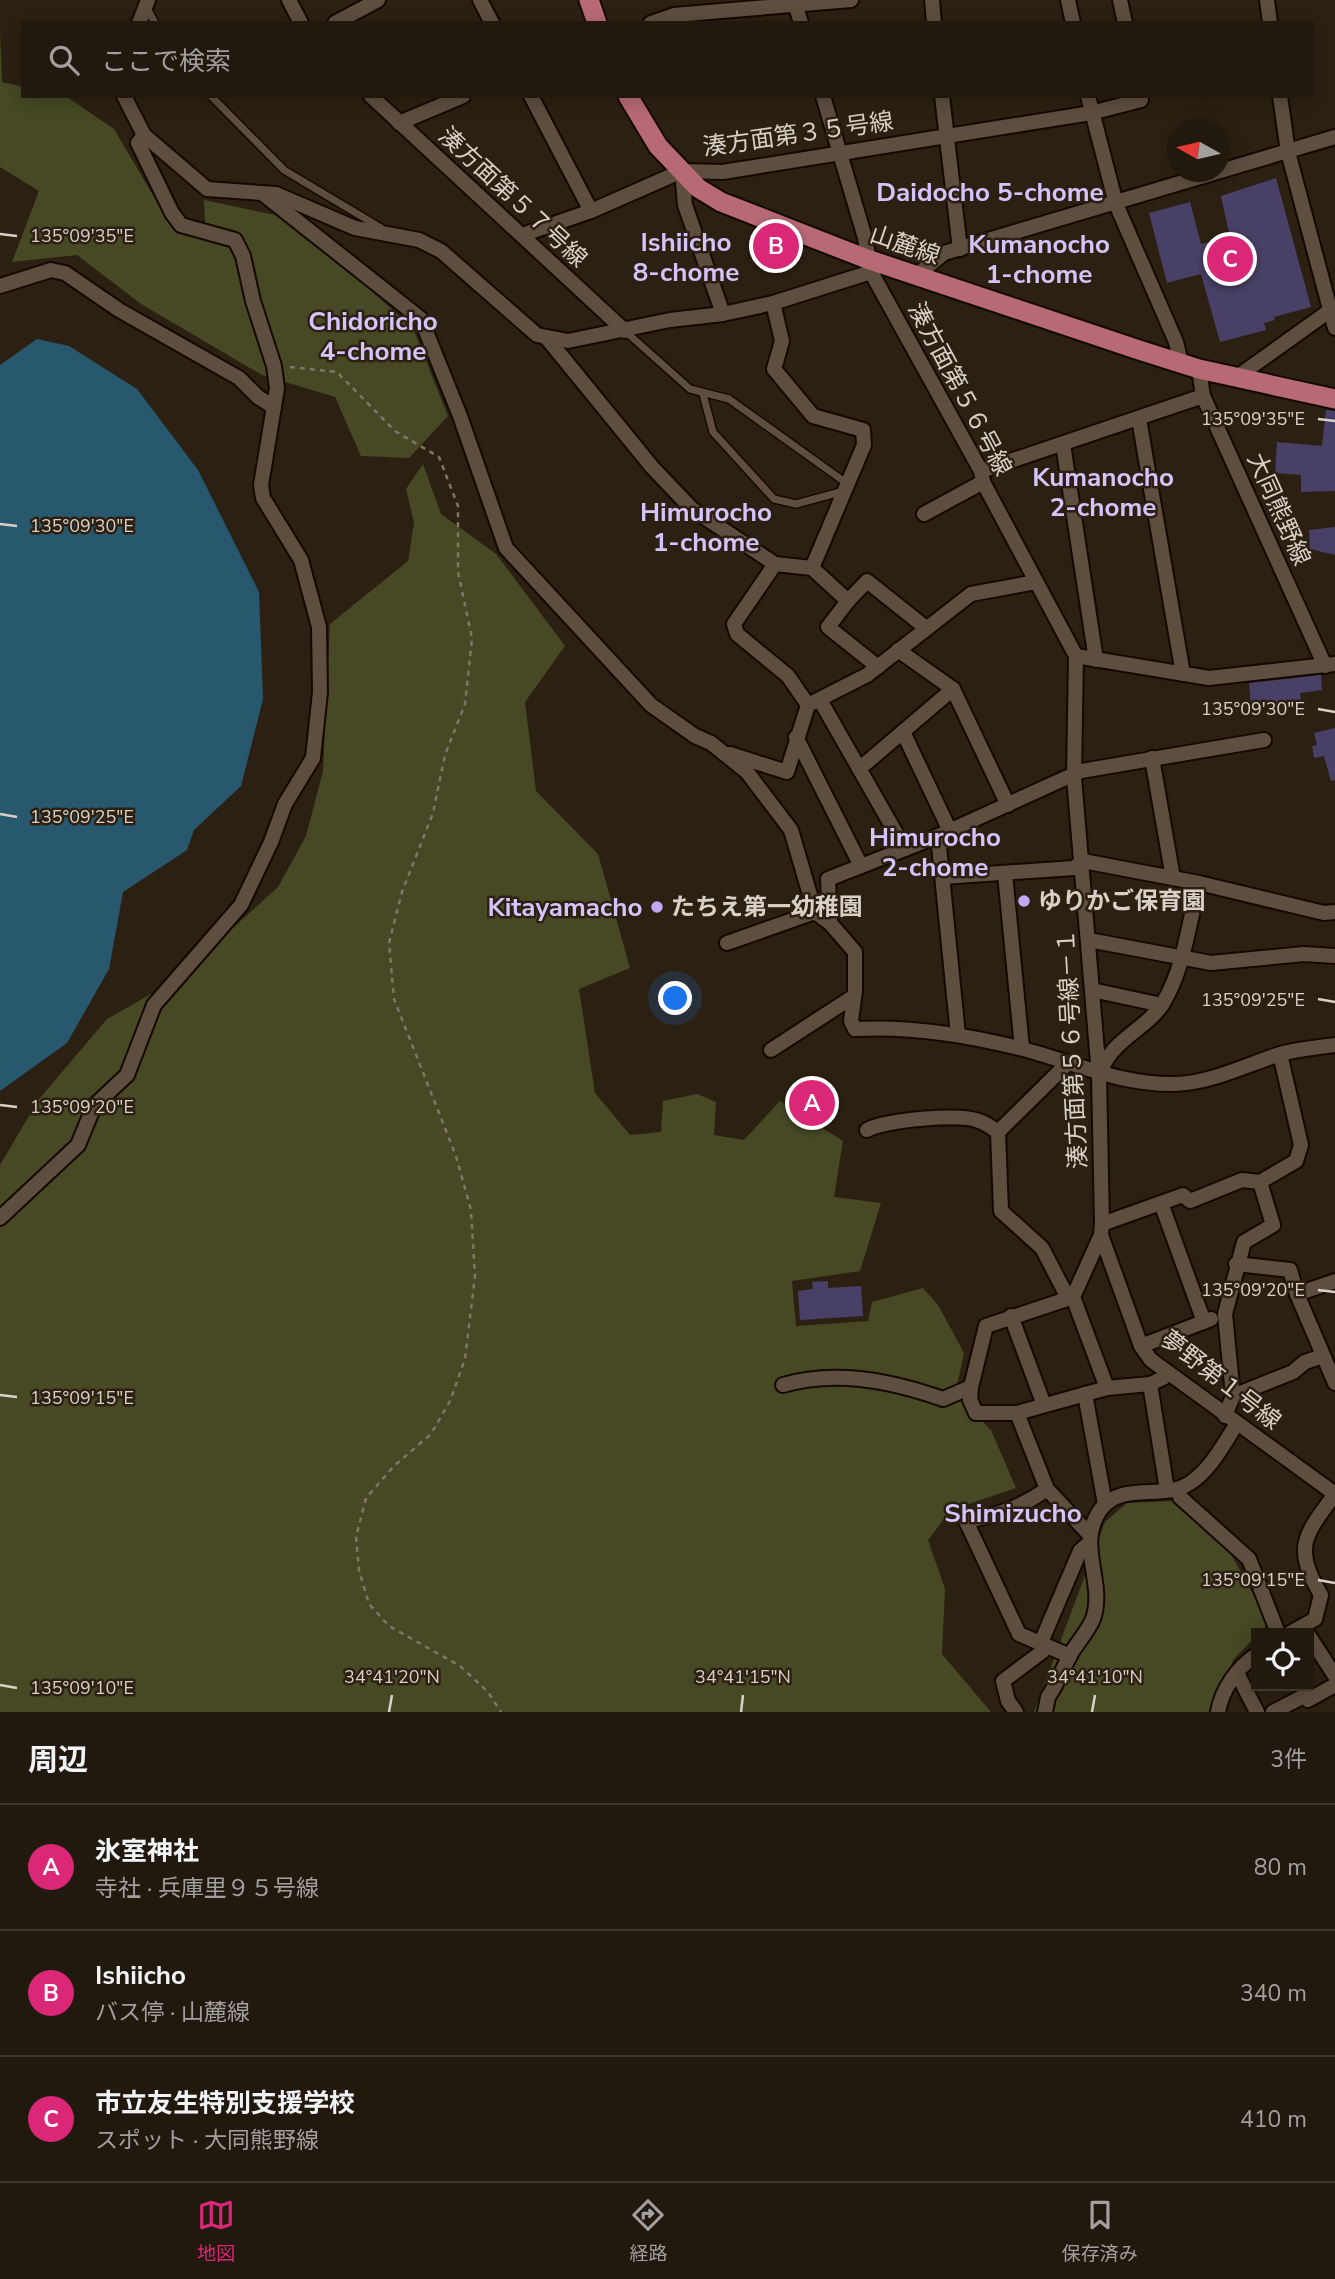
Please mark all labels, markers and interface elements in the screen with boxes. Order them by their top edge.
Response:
search box [21,21,1314,98]
icon: search [45,41,83,79]
text: ここで検索 [101,44,231,79]
street label: 湊方面第３５号線 [701,105,895,163]
north arrow [1167,119,1230,182]
street label: 湊方面第５７号線 [432,120,594,274]
district label: Daidocho 5-chome [876,175,1104,210]
street label: 山麓線 [866,218,944,272]
pin: B [753,220,799,272]
text: 135°09'35"E [30,224,134,248]
district label: Ishiicho 8-chome [633,225,739,290]
district label: Kumanocho 1-chome [968,227,1110,292]
pin: C [1207,233,1253,285]
street label: 湊方面第５６号線 [901,297,1019,481]
district label: Chidoricho 4-chome [308,304,438,369]
text: 135°09'35"E [1201,407,1305,431]
street label: 大同熊野線 [1240,448,1318,570]
district label: Kumanocho 2-chome [1032,460,1174,525]
district label: Himurocho 1-chome [640,495,772,560]
text: 135°09'30"E [30,514,134,538]
text: 135°09'30"E [1201,697,1305,721]
text: 135°09'25"E [30,805,134,829]
district label: Himurocho 2-chome [869,820,1001,885]
place label: ゆりかご保育園 [1038,885,1206,917]
district label: Kitayamacho [487,890,643,925]
place label: たちえ第一幼稚園 [671,891,863,923]
marker: ゆりかご保育園 [1016,893,1032,909]
marker: たちえ第一幼稚園 [649,899,665,915]
street label: 湊方面第５６号線－１ [1050,928,1094,1170]
your location [658,981,692,1015]
text: 135°09'25"E [1201,988,1305,1012]
pin: A [789,1077,835,1129]
text: 135°09'20"E [30,1095,134,1119]
text: 135°09'20"E [1201,1278,1305,1302]
street label: 夢野第１号線 [1154,1323,1288,1437]
text: 135°09'15"E [30,1386,134,1410]
district label: Shimizucho [944,1496,1082,1531]
text: 135°09'15"E [1201,1568,1305,1592]
map controls [1251,1628,1314,1691]
button: locate [1251,1628,1314,1691]
text: 34°41'20"N [344,1665,440,1689]
text: 34°41'15"N [695,1665,791,1689]
text: 34°41'10"N [1047,1665,1143,1689]
text: 135°09'10"E [30,1676,134,1700]
text: 周辺 [28,1740,88,1781]
text: 3件 [1270,1744,1307,1775]
text: 氷室神社 [95,1834,199,1869]
text: A [42,1852,60,1883]
text: 80 m [1254,1852,1307,1883]
text: 寺社 · 兵庫里９５号線 [95,1873,319,1904]
text: Ishiicho [95,1958,186,1993]
text: B [43,1978,59,2009]
text: 340 m [1240,1978,1307,2009]
text: バス停 · 山麓線 [95,1997,250,2028]
text: 市立友生特別支援学校 [95,2086,355,2121]
text: C [43,2104,59,2135]
text: 410 m [1240,2104,1307,2135]
text: スポット · 大同熊野線 [95,2125,319,2156]
tab: 地図 [197,2196,235,2267]
tab: 経路 [629,2196,668,2267]
tab: 保存済み [1062,2196,1138,2267]

